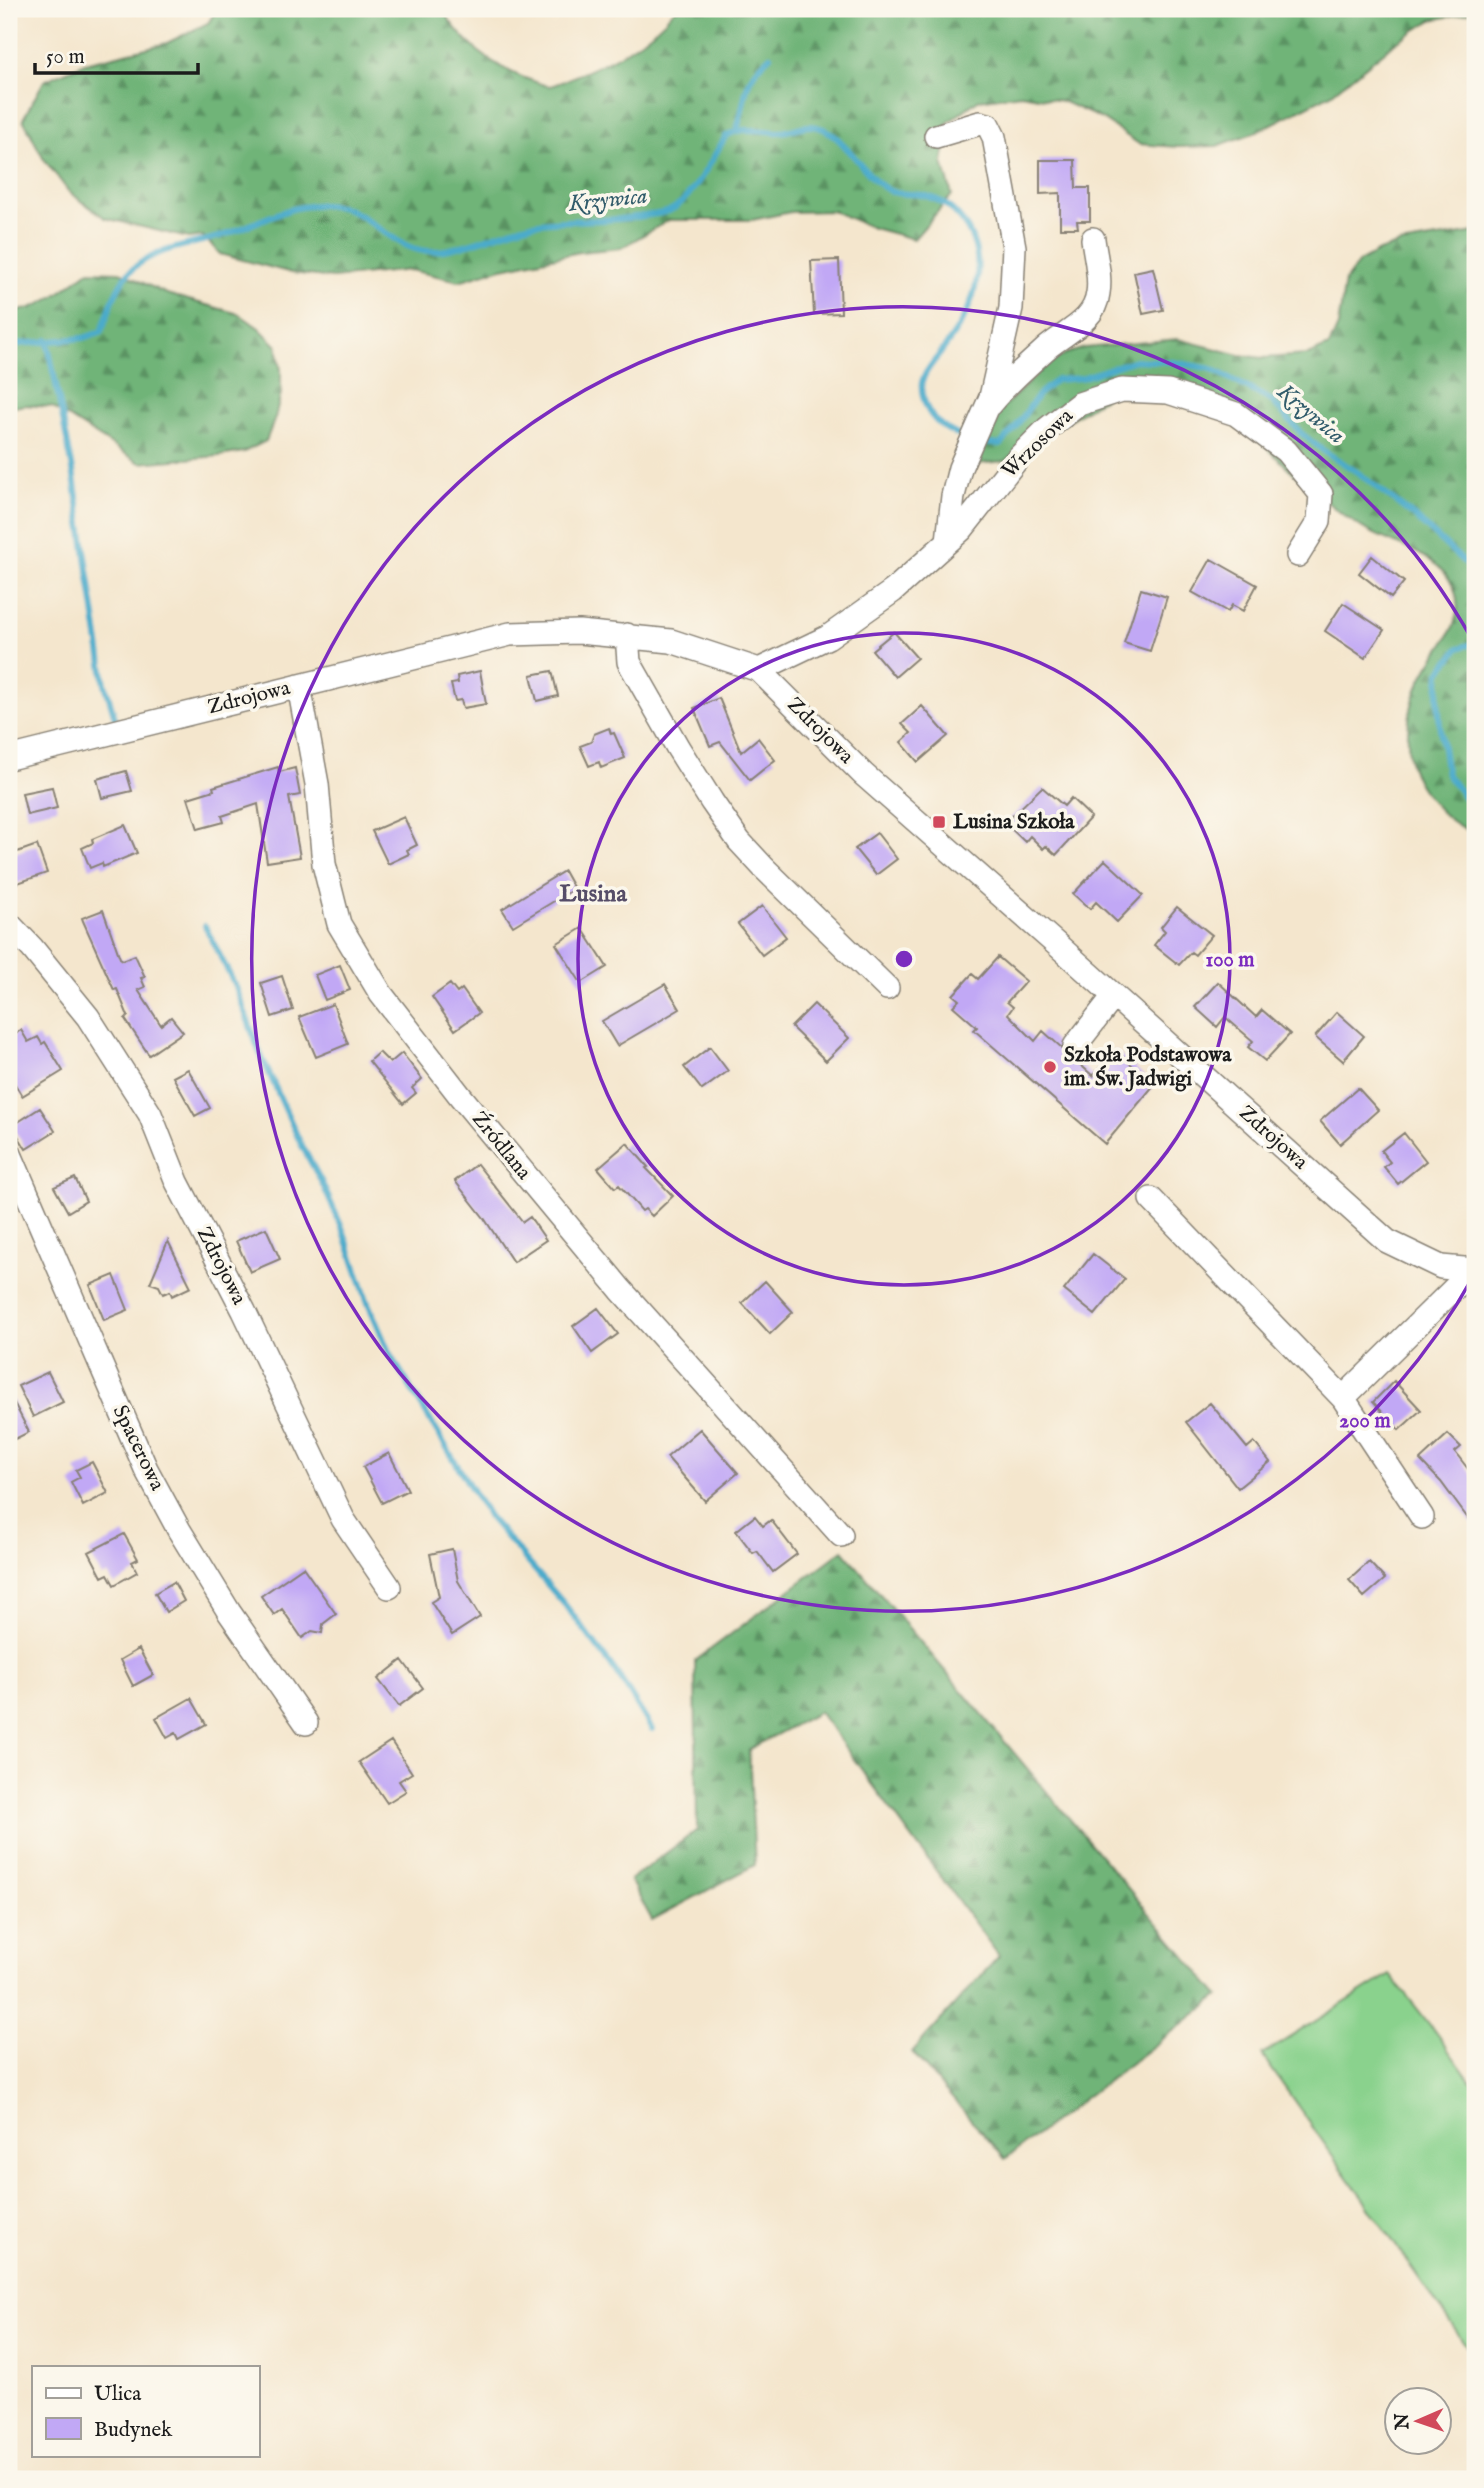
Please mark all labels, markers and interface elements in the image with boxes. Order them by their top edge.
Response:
scale bar [35,32,198,76]
text: 50 m [46,44,85,71]
water label: Krzywica [566,181,649,219]
water label: Krzywica [1271,377,1351,450]
street label: Wrzosowa [997,403,1080,485]
street label: Zdrojowa [205,675,294,721]
street label: Zdrojowa [781,692,860,771]
place label: Lusina Szkoła [953,809,1075,836]
marker: Lusina Szkoła [931,814,947,830]
district label: Lusina [559,879,627,910]
centre of rings [892,947,916,971]
text: 100 m [1205,947,1255,974]
place label: Szkoła Podstawowa im. Św. Jadwigi [1064,1042,1232,1093]
marker: Szkoła Podstawowa im. Św. Jadwigi [1042,1059,1058,1075]
street label: Zdrojowa [1233,1100,1314,1177]
street label: Źródlana [465,1106,538,1186]
street label: Zdrojowa [190,1223,252,1310]
street label: Spacerowa [106,1401,171,1496]
text: 200 m [1339,1408,1391,1435]
legend [32,2366,259,2456]
text: Ulica [94,2381,142,2408]
north arrow [1382,2386,1452,2456]
text: N [1391,2412,1415,2431]
text: Budynek [94,2417,173,2444]

